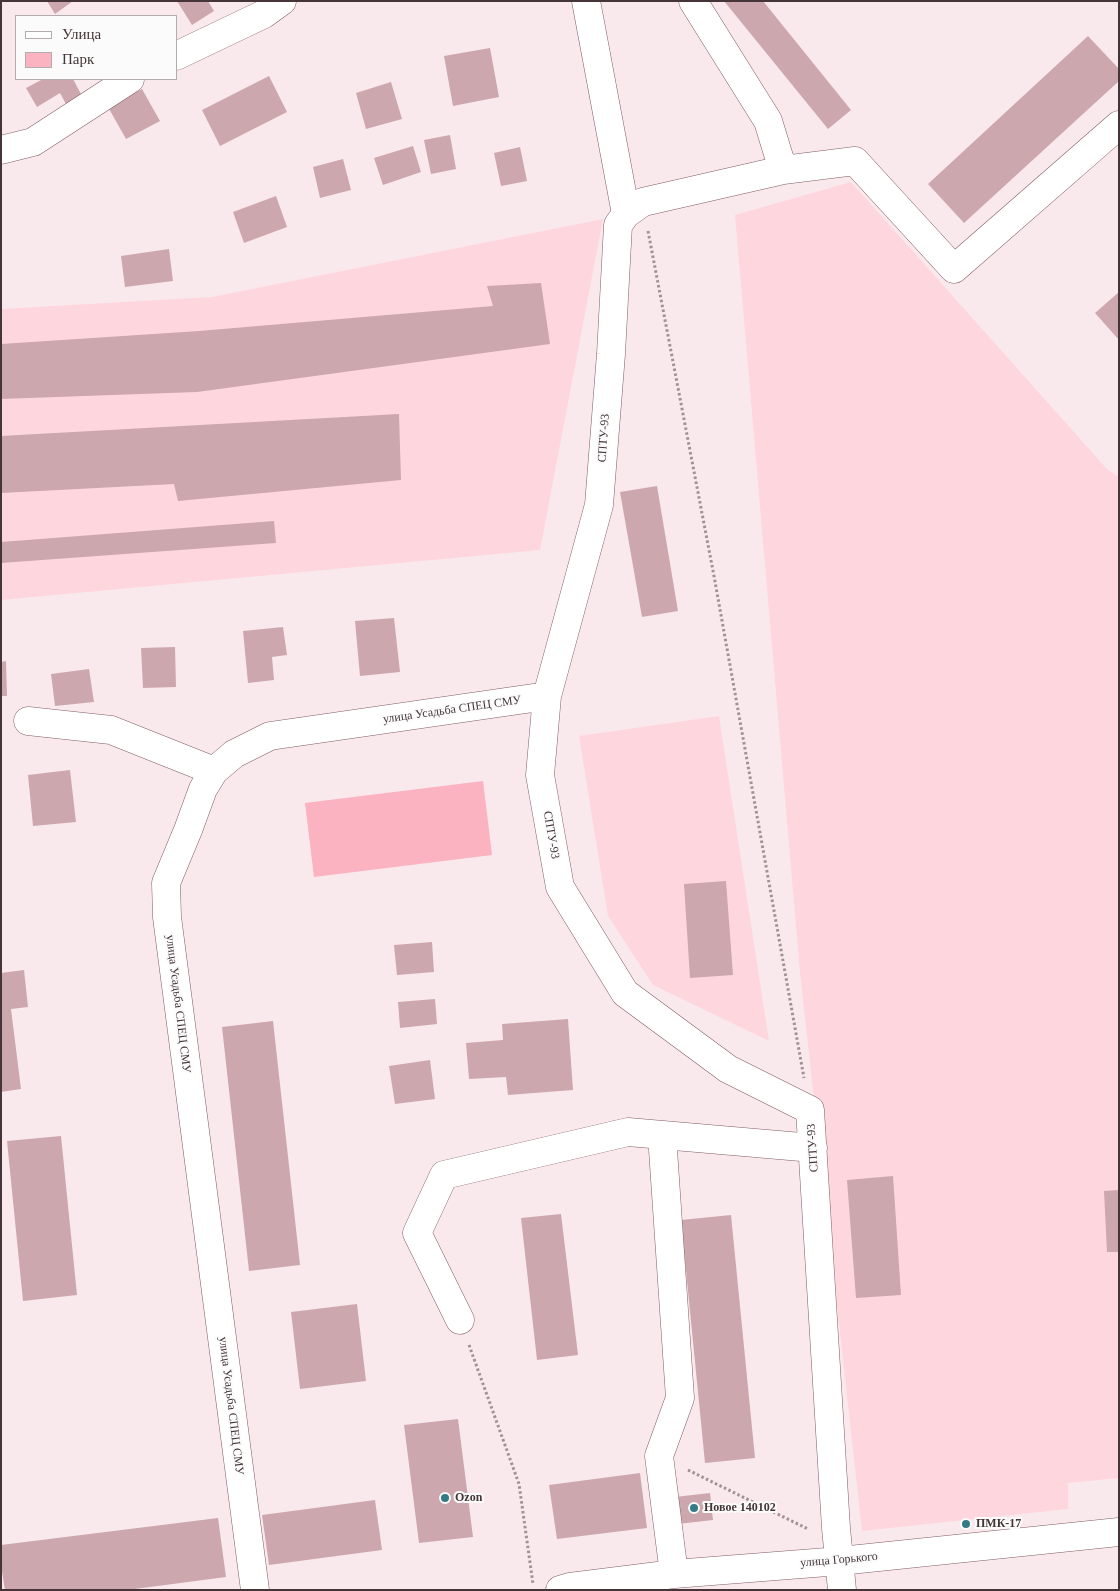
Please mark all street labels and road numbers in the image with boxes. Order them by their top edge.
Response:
street label: СПТУ-93 [595,413,613,463]
street label: улица Усадьба СПЕЦ СМУ [382,693,522,727]
street label: СПТУ-93 [540,810,562,860]
street label: улица Усадьба СПЕЦ СМУ [162,934,194,1074]
street label: СПТУ-93 [804,1123,822,1173]
street label: улица Усадьба СПЕЦ СМУ [215,1336,247,1476]
street label: улица Горького [800,1549,878,1571]

